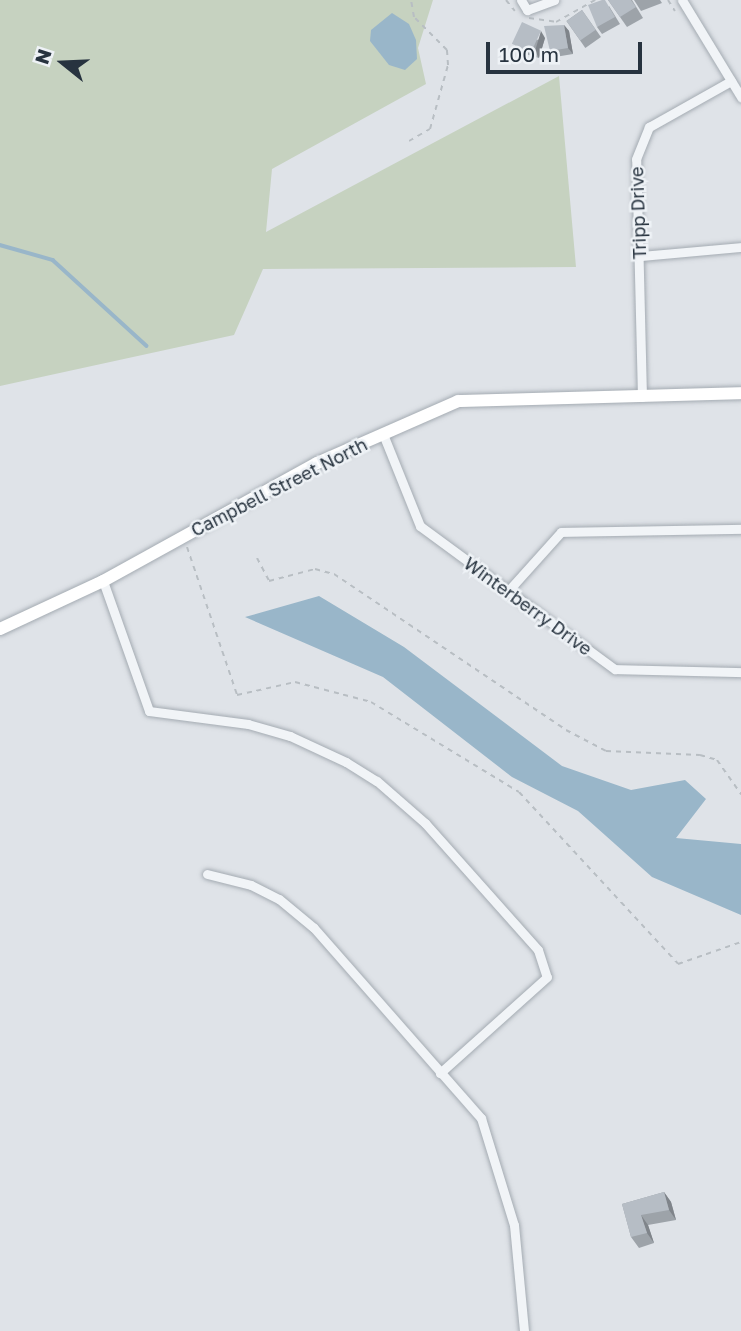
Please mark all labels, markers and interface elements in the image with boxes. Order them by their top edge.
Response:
north arrow [28,28,98,98]
scale bar [489,28,645,72]
text: 100 m [499,41,559,67]
text: N [29,46,56,67]
street label: Tripp Drive [626,166,650,260]
street label: Campbell Street North [187,433,371,541]
street label: Winterberry Drive [460,552,596,660]

